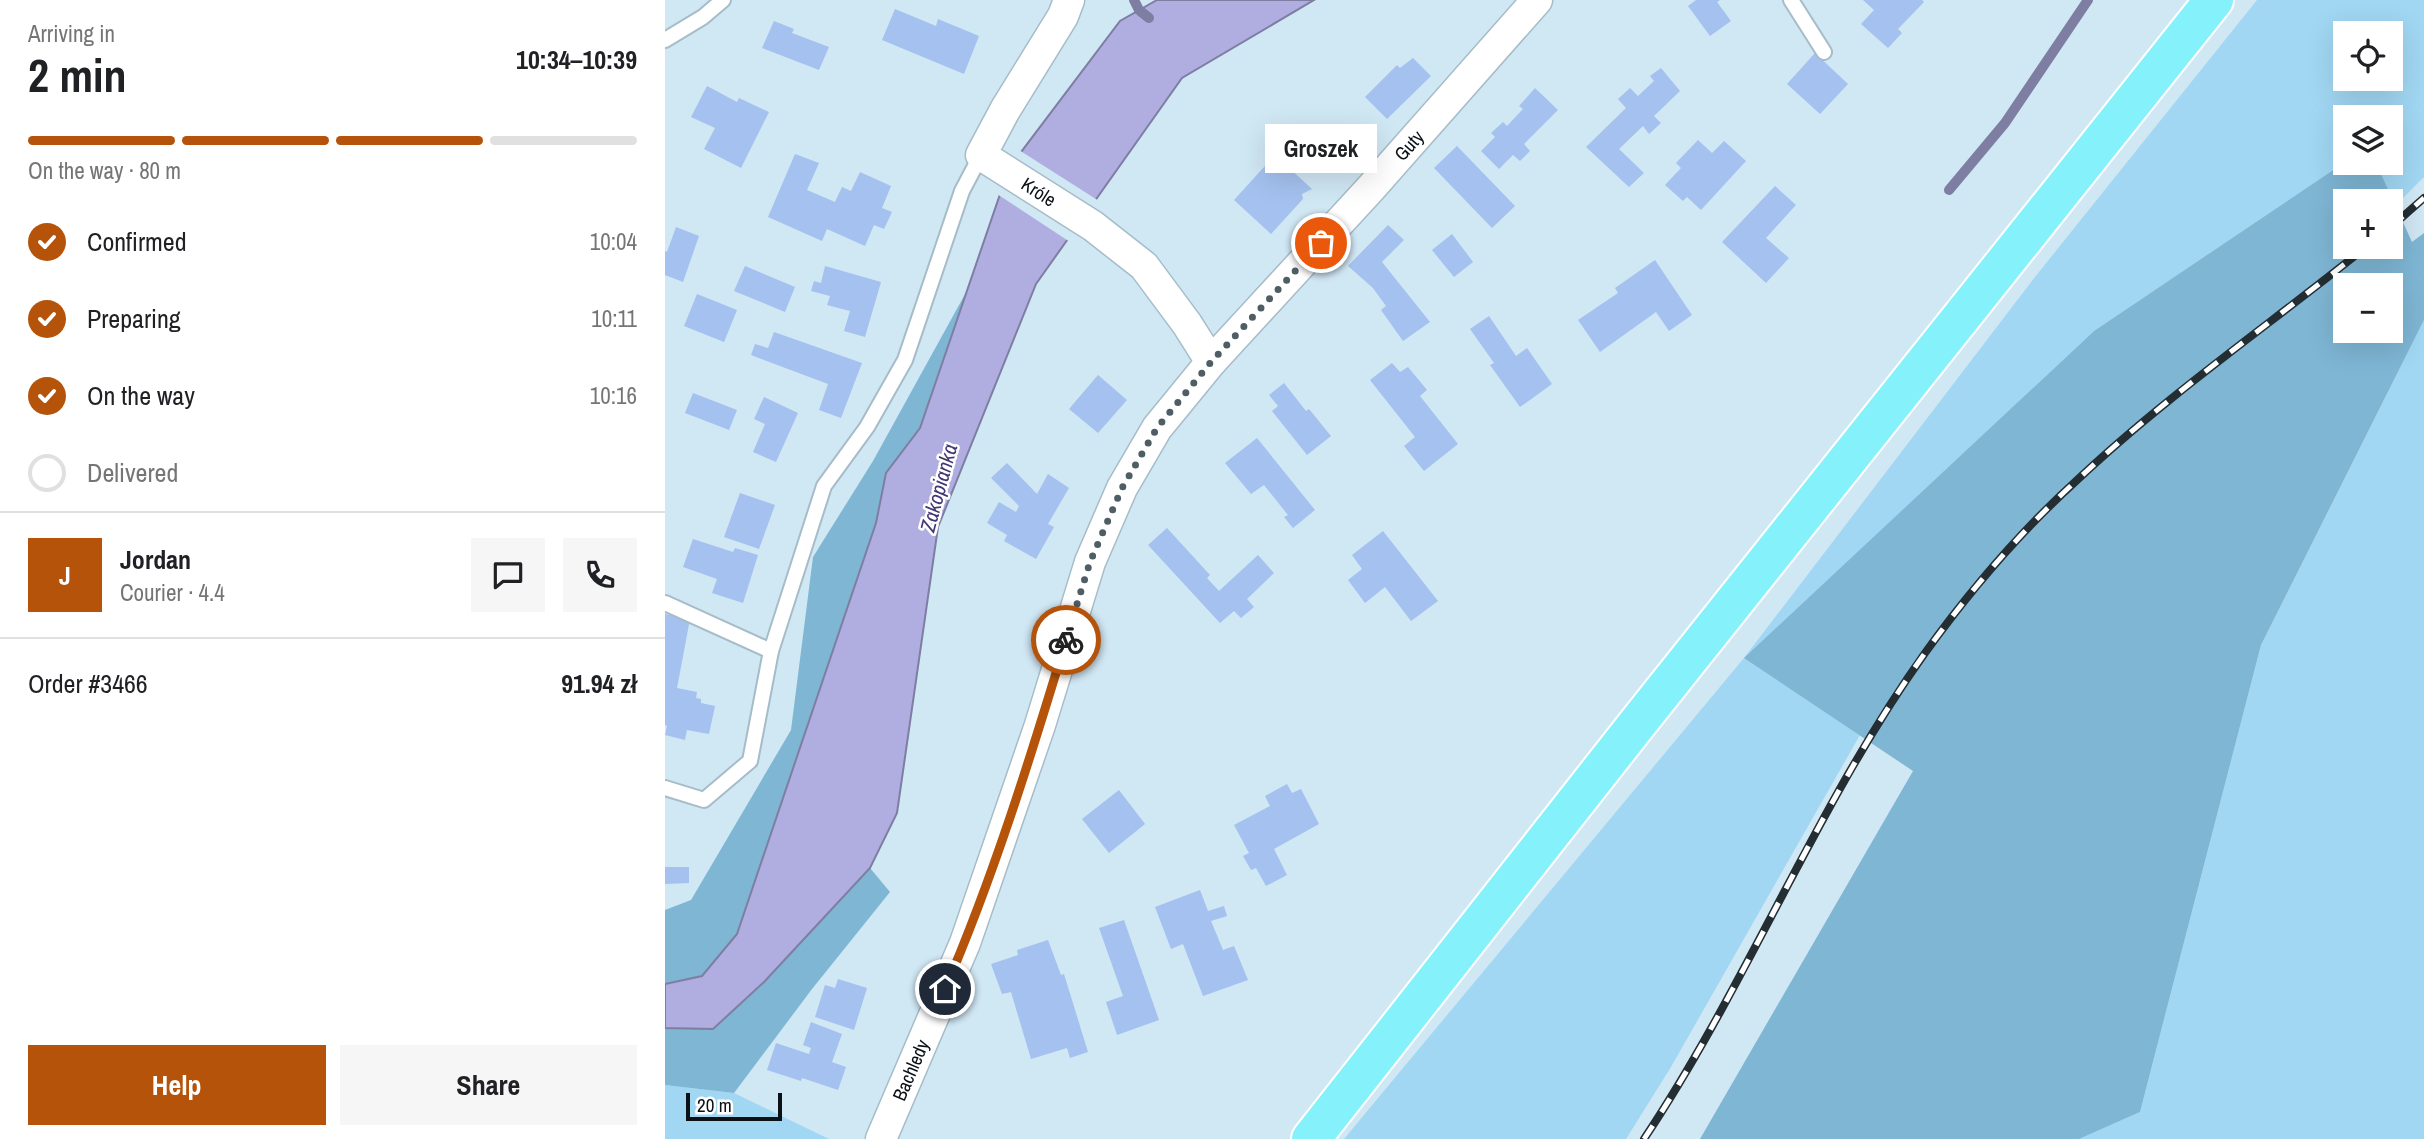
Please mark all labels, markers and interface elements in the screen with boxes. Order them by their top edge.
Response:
text: Arriving in [28,18,115,49]
map controls [2333,21,2403,343]
button: locate [2333,21,2403,91]
text: 10:34–10:39 [516,42,637,77]
text: 2 min [28,44,127,106]
button: layers [2333,105,2403,175]
callout: Groszek [1265,124,1377,173]
street label: Guty [1388,124,1429,166]
text: Groszek [1284,133,1358,164]
text: On the way · 80 m [28,155,181,186]
street label: Króle [1016,171,1061,212]
button: + [2333,189,2403,259]
pin [1291,213,1351,273]
icon: check [28,223,66,261]
text: Confirmed [87,224,187,259]
icon: bag [1302,224,1340,262]
text: 10:04 [590,226,637,257]
button: − [2333,273,2403,343]
icon: check [28,300,66,338]
text: Preparing [87,301,181,336]
text: 10:11 [591,303,637,334]
icon: check [28,377,66,415]
text: On the way [87,378,195,413]
text: 10:16 [590,380,637,411]
water label: Zakopianka [913,441,964,536]
text: Delivered [87,455,178,490]
button: chat [471,538,545,612]
button: phone [563,538,637,612]
text: Jordan [120,542,191,577]
text: J [59,558,71,593]
text: Courier · 4.4 [120,577,225,608]
courier [1031,605,1101,675]
icon: bike [1047,621,1085,659]
text: Order #3466 [28,666,148,701]
text: 91.94 zł [561,666,637,701]
pin [915,959,975,1019]
icon: home [926,970,964,1008]
street label: Bachledy [886,1035,935,1105]
button: Help [28,1045,326,1125]
button: Share [340,1045,637,1125]
scale bar [686,1090,782,1122]
text: 20 m [697,1092,732,1118]

